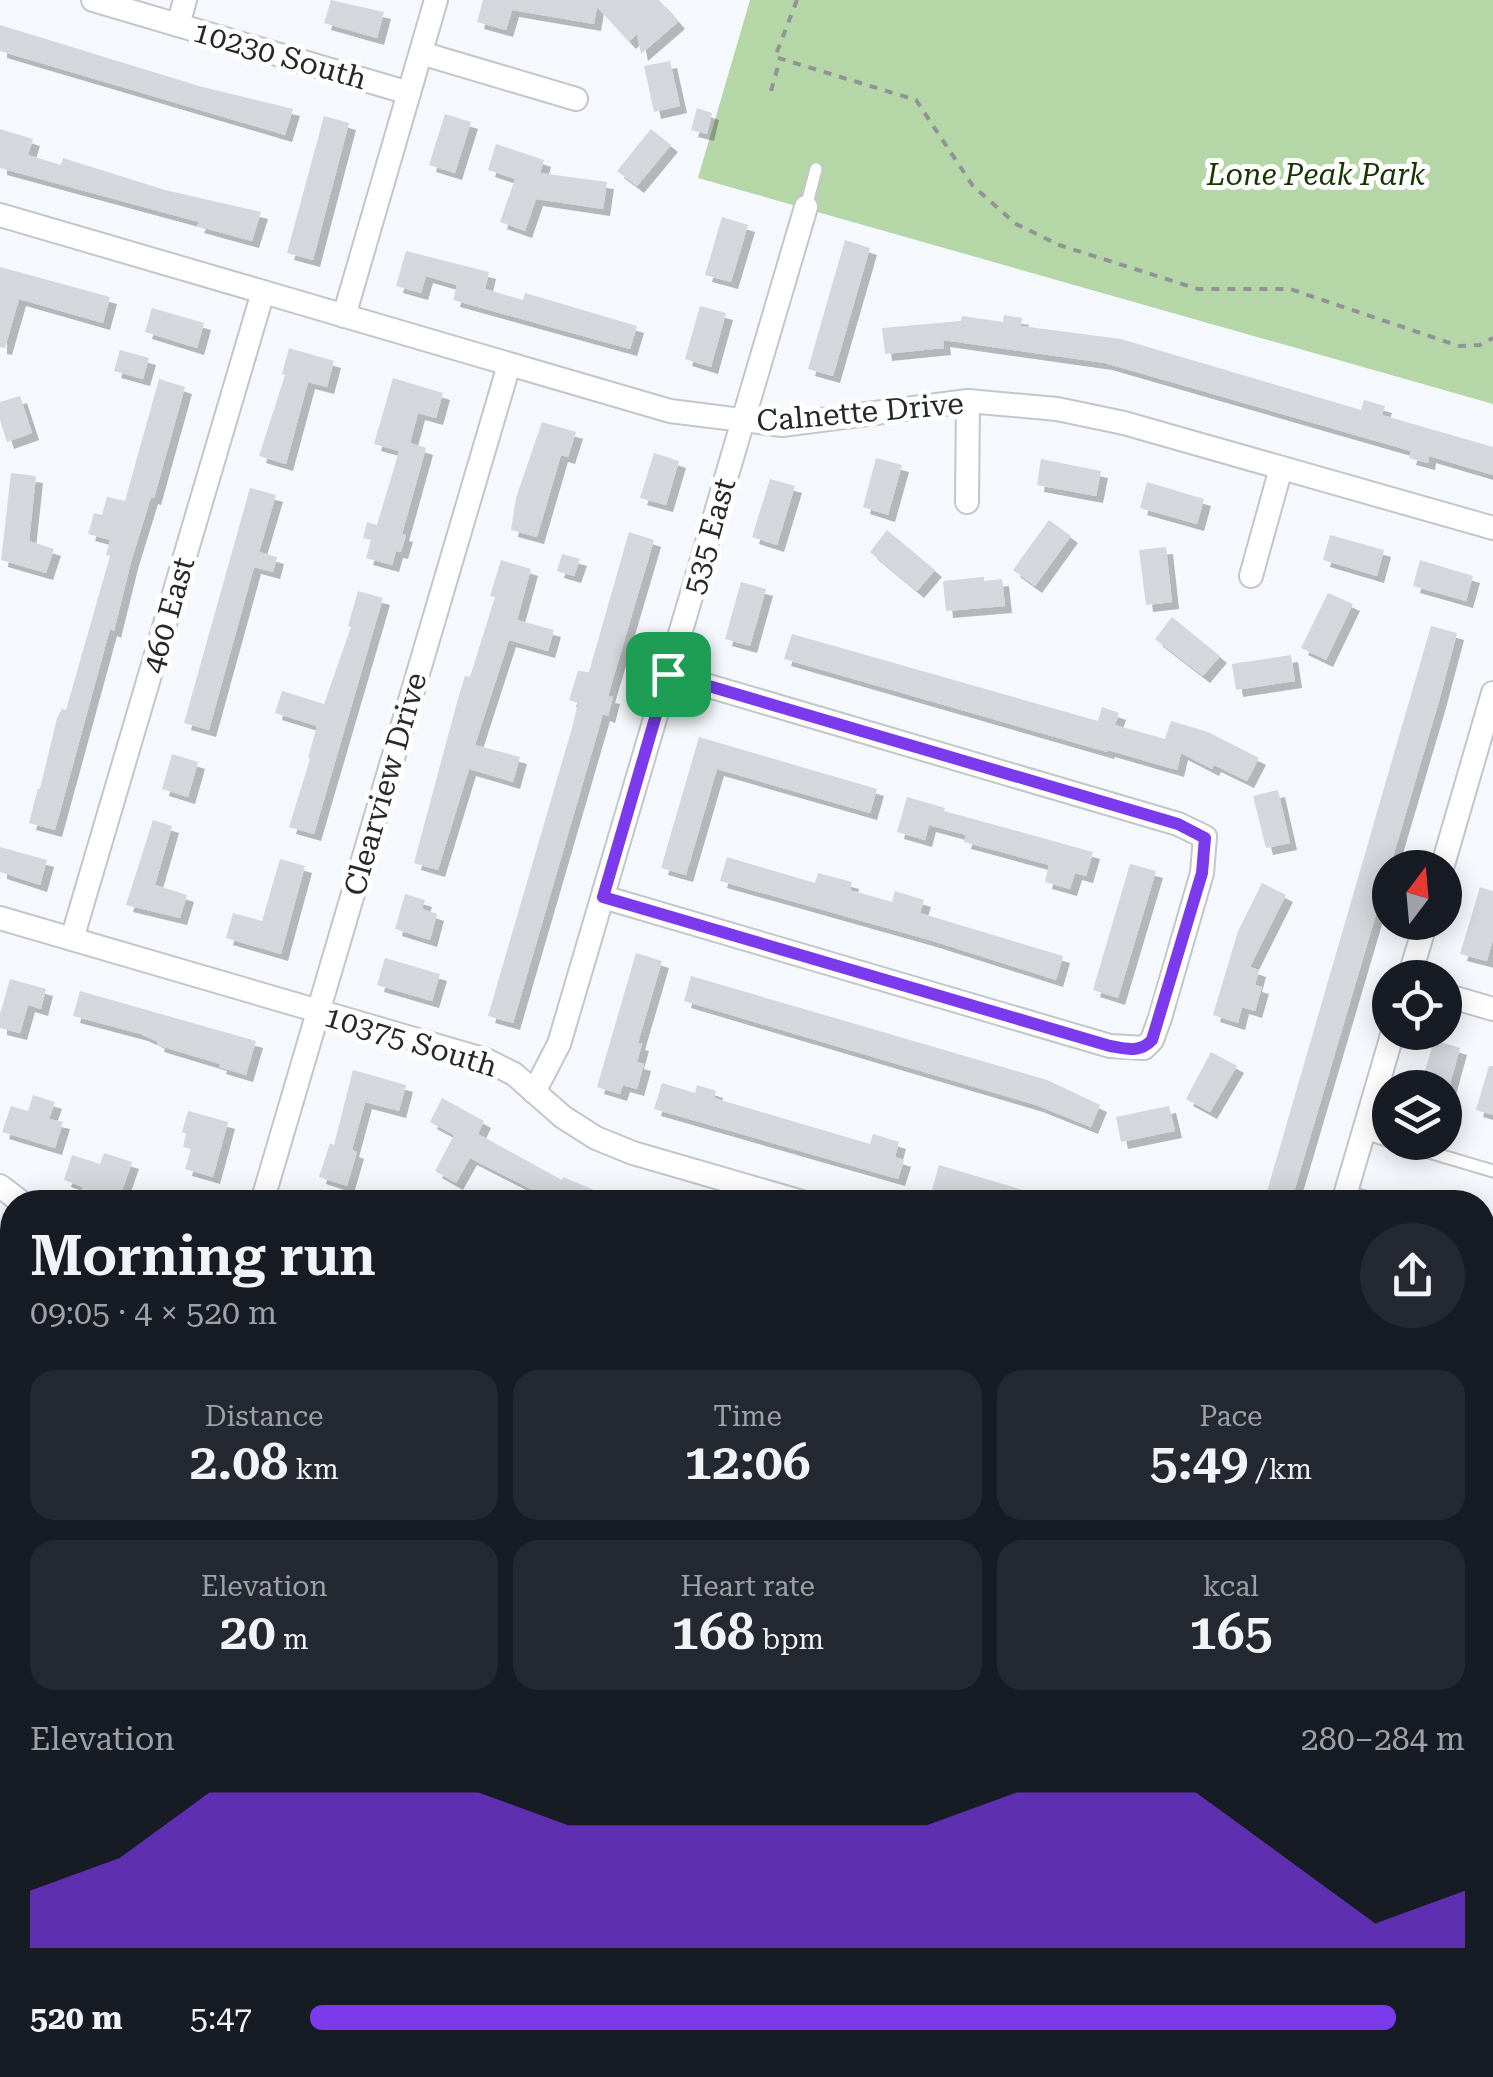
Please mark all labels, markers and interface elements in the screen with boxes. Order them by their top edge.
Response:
street label: 10230 South [189,14,371,96]
park label: Lone Peak Park [1206,157,1426,192]
street label: Calnette Drive [755,386,965,438]
street label: 535 East [676,474,742,598]
street label: 460 East [135,553,201,677]
pin [626,632,711,717]
icon: arrive [641,647,696,702]
street label: Clearview Drive [336,669,434,899]
north arrow [1372,850,1462,940]
map controls [1372,850,1462,1160]
button: locate [1372,960,1462,1050]
street label: 10375 South [321,998,501,1084]
button: layers [1372,1070,1462,1160]
button: share [1360,1223,1465,1328]
text: Morning run [30,1224,376,1288]
text: 09:05 · 4 × 520 m [30,1294,277,1332]
text: Distance [205,1400,323,1433]
text: Time [713,1400,782,1433]
text: Pace [1199,1400,1262,1433]
text: 2.08 [190,1433,288,1491]
text: 12:06 [684,1433,811,1491]
text: 5:49 [1150,1433,1248,1491]
text: km [288,1453,339,1486]
text: /km [1248,1453,1312,1486]
text: Elevation [201,1570,328,1603]
text: Heart rate [680,1570,815,1603]
text: kcal [1203,1570,1259,1603]
text: 20 [220,1603,276,1661]
text: 168 [671,1603,755,1661]
text: 165 [1189,1603,1273,1661]
text: m [276,1623,308,1656]
text: bpm [755,1623,824,1656]
text: Elevation [30,1720,175,1758]
text: 280–284 m [1301,1720,1465,1758]
text: 520 m [30,1999,123,2037]
text: 5:47 [190,1999,252,2037]

